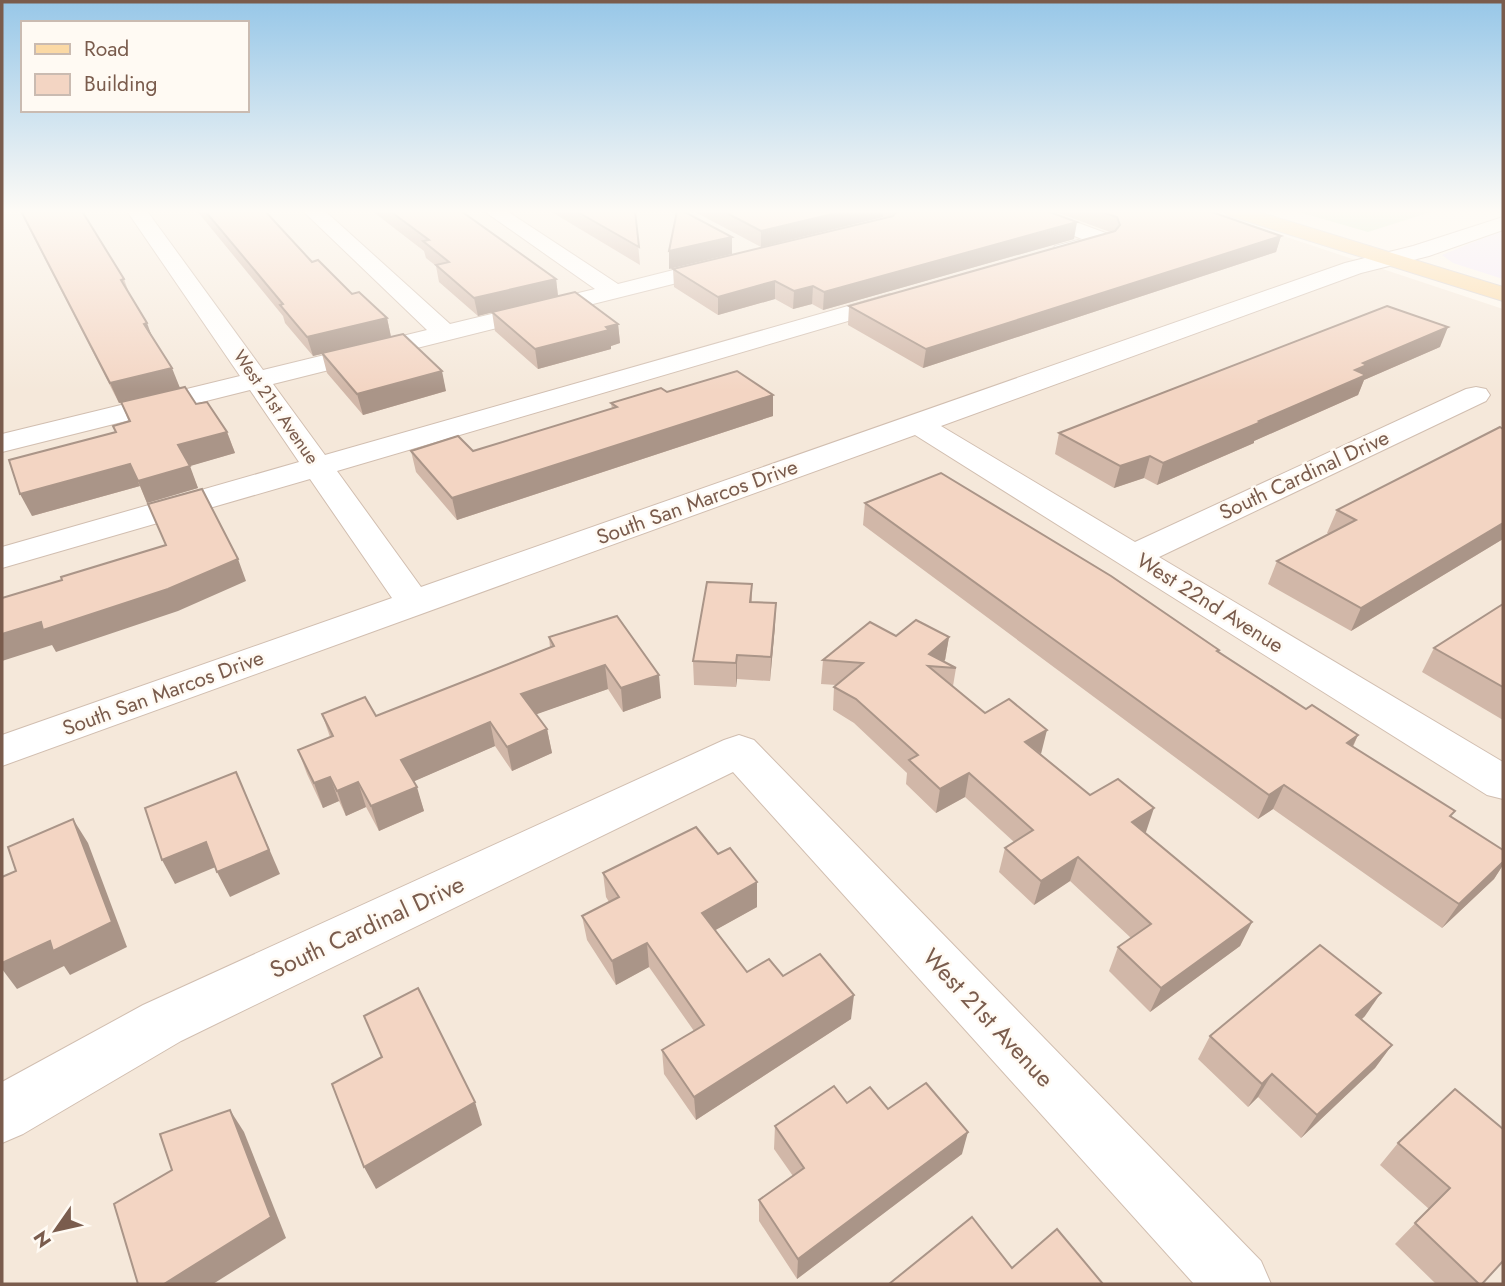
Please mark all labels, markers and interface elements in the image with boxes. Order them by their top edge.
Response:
legend [21,21,248,112]
text: Road [84,34,129,64]
text: Building [84,69,157,99]
street label: West 21st Avenue [227,345,325,469]
street label: South Cardinal Drive [1214,422,1394,528]
street label: South San Marcos Drive [592,452,802,552]
street label: West 22nd Avenue [1131,546,1289,660]
street label: South San Marcos Drive [58,643,268,743]
street label: South Cardinal Drive [264,866,470,987]
street label: West 21st Avenue [915,940,1062,1095]
north arrow [21,1195,91,1265]
text: N [27,1225,58,1253]

